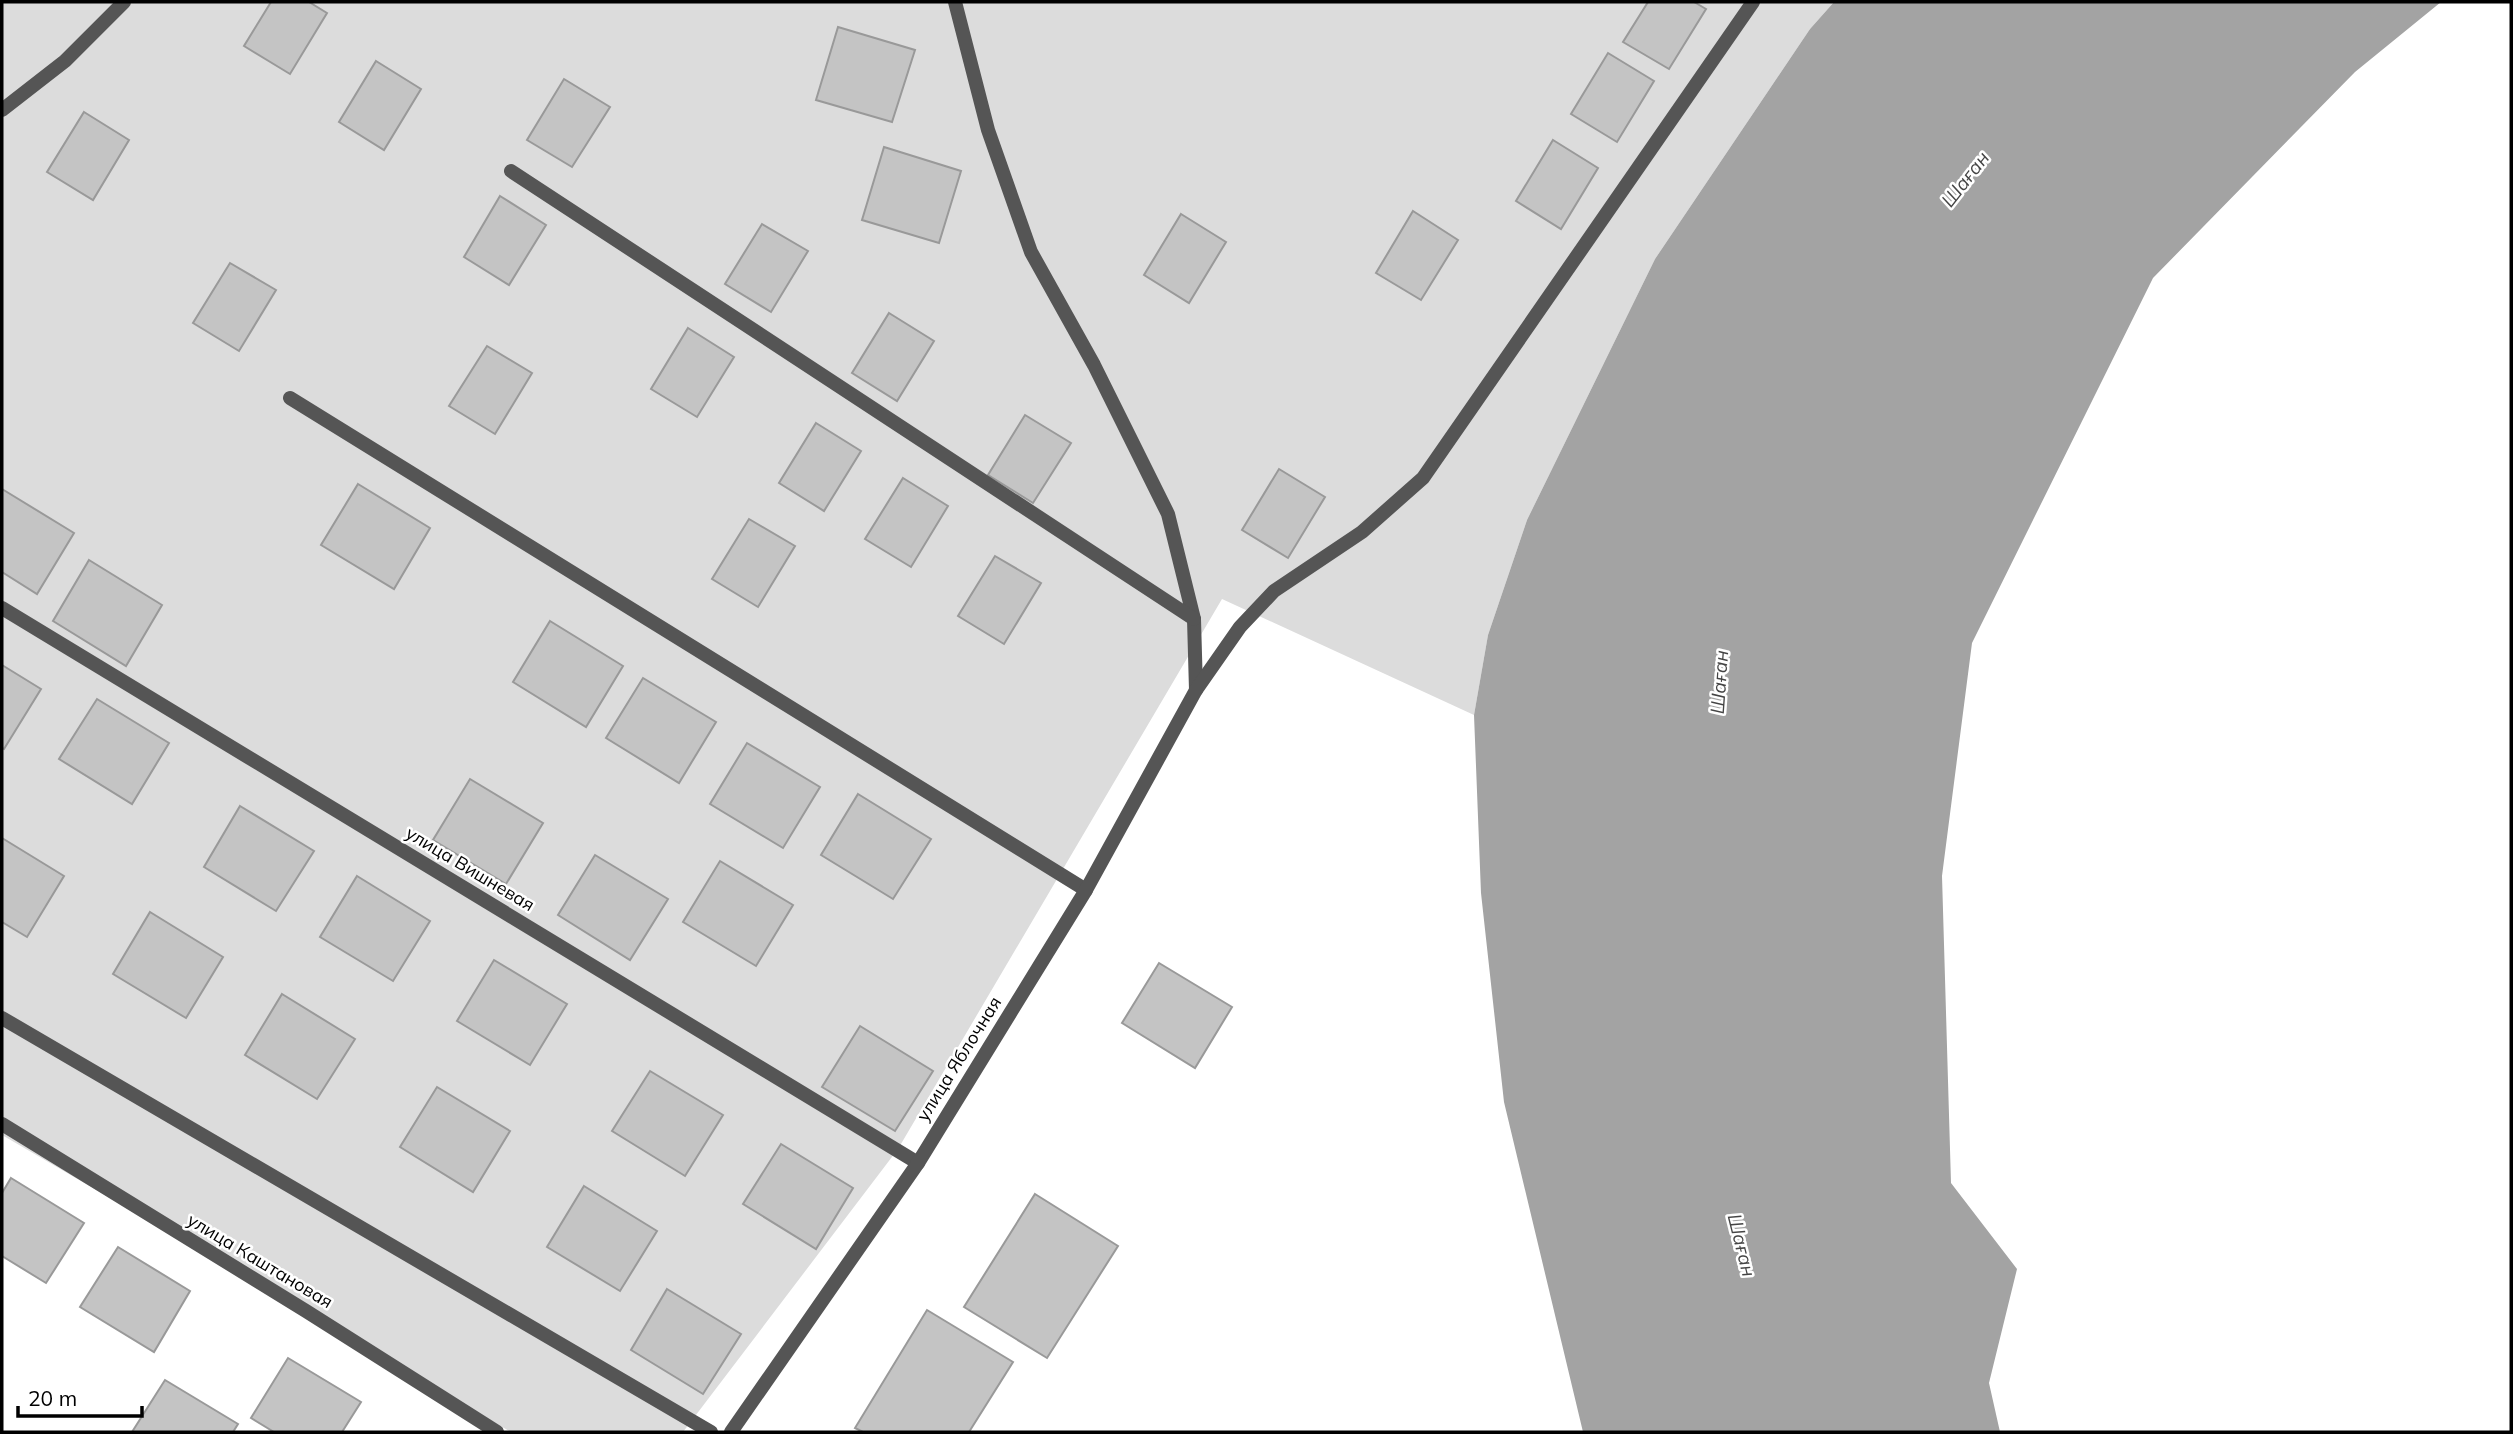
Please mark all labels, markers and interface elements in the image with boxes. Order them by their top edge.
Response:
water label: Шаған [1936,146,1994,212]
water label: Шаған [1705,649,1733,715]
street label: улица Вишневая [402,821,539,916]
street label: улица Яблочная [911,992,1006,1125]
street label: улица Каштановая [183,1208,337,1313]
water label: Шаған [1723,1211,1761,1279]
scale bar [18,1374,142,1418]
text: 20 m [28,1385,77,1411]

